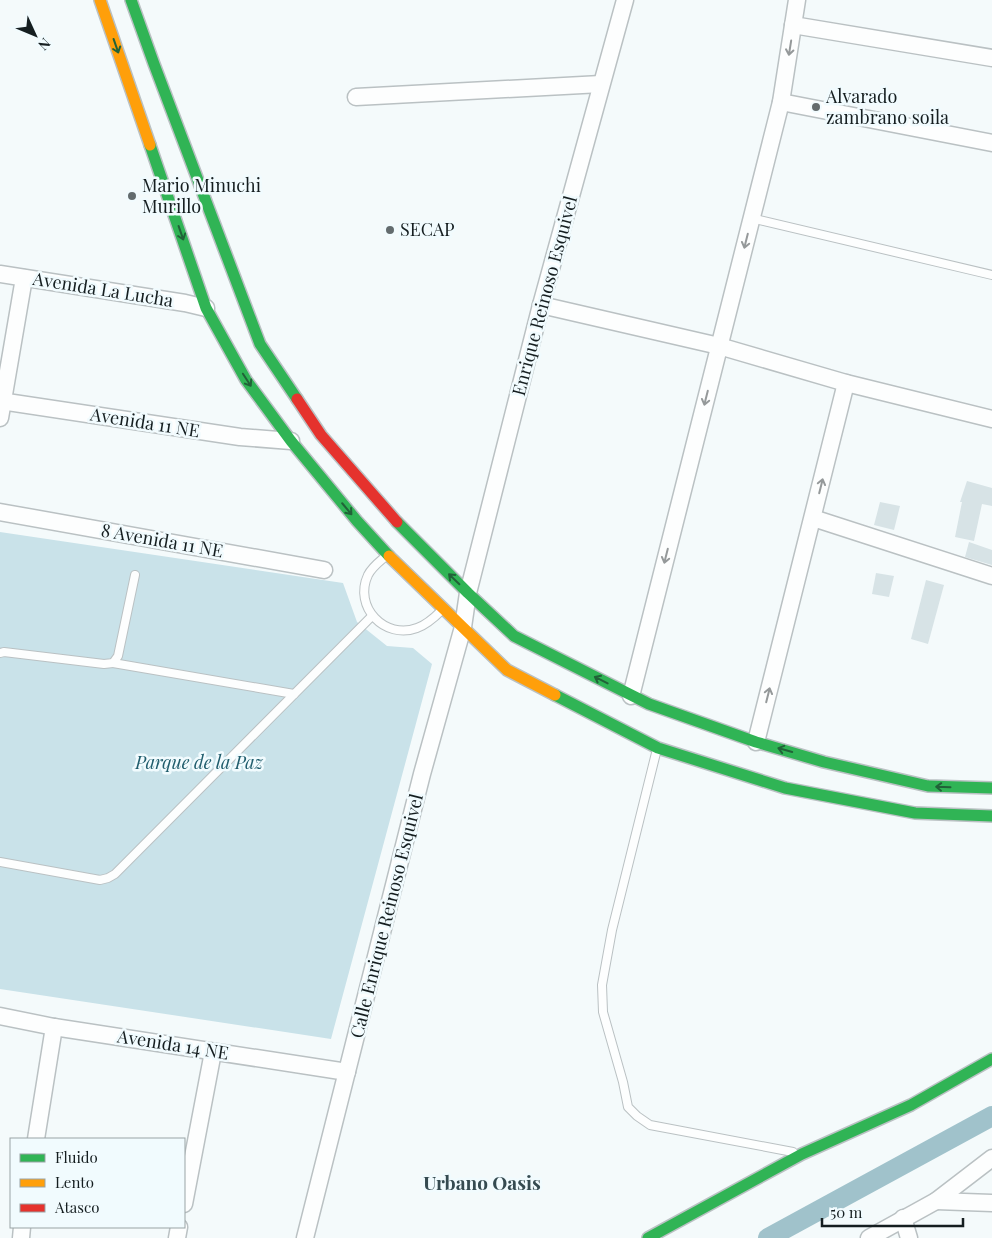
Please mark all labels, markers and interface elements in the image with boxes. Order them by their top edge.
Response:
north arrow [10,10,60,60]
text: N [34,34,55,55]
one-way arrow [112,38,122,54]
one-way arrow [784,40,794,56]
place label: Alvarado zambrano soila [825,84,949,129]
marker: Alvarado zambrano soila [810,101,822,113]
place label: Mario Minuchi Murillo [142,173,261,218]
marker: Mario Minuchi Murillo [126,190,138,202]
street label: Enrique Reinoso Esquivel [506,193,582,398]
place label: SECAP [400,217,455,241]
one-way arrow [177,224,186,240]
marker: SECAP [384,224,396,236]
one-way arrow [741,232,750,248]
street label: Avenida La Lucha [30,266,175,312]
one-way arrow [242,373,252,387]
one-way arrow [701,390,710,406]
street label: Avenida 11 NE [88,401,202,442]
one-way arrow [817,479,826,495]
one-way arrow [341,502,352,515]
street label: 8 Avenida 11 NE [99,517,225,563]
one-way arrow [661,547,670,563]
one-way arrow [448,573,460,585]
one-way arrow [594,675,609,684]
one-way arrow [764,687,774,703]
one-way arrow [778,745,794,755]
park label: Parque de la Paz [134,750,264,774]
one-way arrow [936,782,952,791]
street label: Calle Enrique Reinoso Esquivel [344,791,428,1040]
street label: Avenida 14 NE [115,1023,231,1065]
legend [10,1138,185,1228]
text: Fluido [55,1147,98,1167]
district label: Urbano Oasis [423,1169,541,1195]
text: Lento [55,1172,94,1192]
scale bar [822,1196,963,1228]
text: Atasco [54,1197,99,1217]
text: 50 m [830,1202,863,1222]

